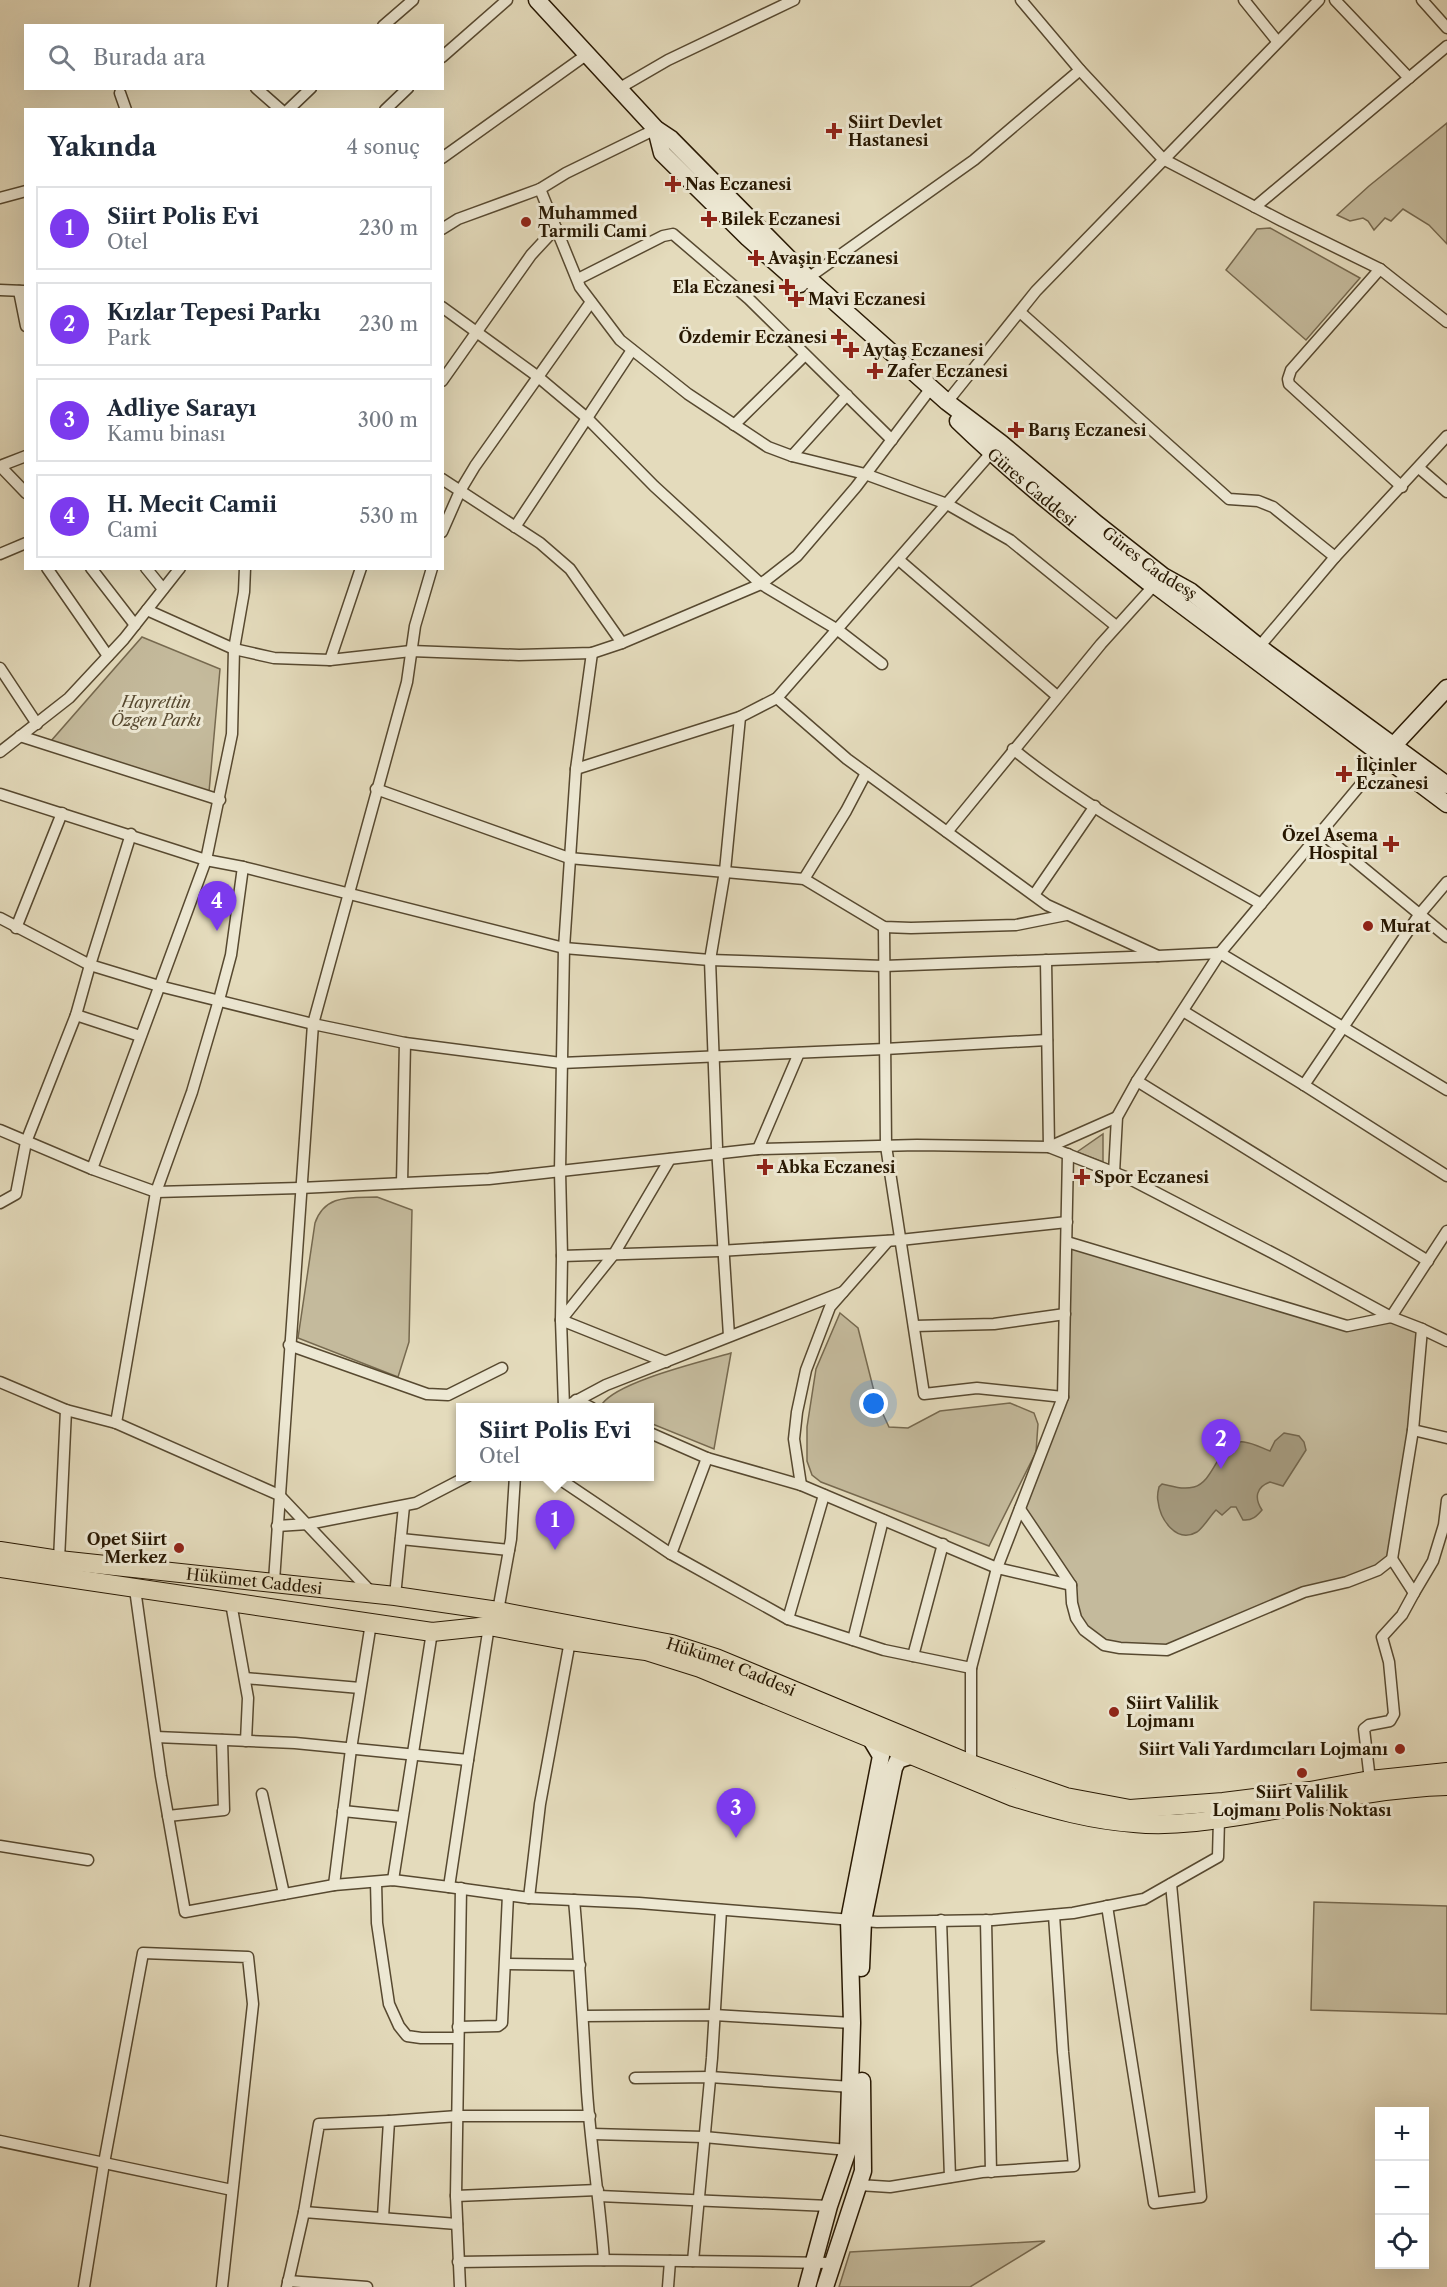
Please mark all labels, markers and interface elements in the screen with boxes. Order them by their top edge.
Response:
search box [24,24,444,90]
icon: search [45,41,78,74]
text: Burada ara [93,44,206,71]
place label: Siirt Devlet Hastanesi [848,112,943,150]
marker: Siirt Devlet Hastanesi [825,122,843,140]
text: Yakında [48,131,157,163]
text: 4 sonuç [347,135,420,159]
place label: Nas Eczanesi [685,174,792,194]
marker: Nas Eczanesi [666,177,680,191]
text: Siirt Polis Evi [107,203,259,230]
place label: Muhammed Tarmili Cami [538,203,647,241]
place label: Bilek Eczanesi [721,209,841,229]
marker: Bilek Eczanesi [702,212,716,226]
marker: Muhammed Tarmili Cami [519,215,533,229]
text: 1 [65,216,74,240]
text: 230 m [359,216,418,240]
text: Otel [107,230,148,254]
place label: Avaşin Eczanesi [767,248,899,268]
marker: Avaşin Eczanesi [749,251,763,265]
place label: Ela Eczanesi [672,277,775,297]
marker: Ela Eczanesi [780,280,794,294]
place label: Mavi Eczanesi [808,289,926,309]
marker: Mavi Eczanesi [789,292,803,306]
text: Kızlar Tepesi Parkı [107,299,321,326]
text: 2 [64,312,75,336]
text: 230 m [359,312,418,336]
text: Park [107,326,150,350]
place label: Özdemir Eczanesi [678,326,827,347]
marker: Özdemir Eczanesi [832,330,846,344]
place label: Aytaş Eczanesi [862,340,984,360]
marker: Aytaş Eczanesi [844,343,858,357]
place label: Zafer Eczanesi [887,361,1008,381]
marker: Zafer Eczanesi [868,364,882,378]
text: Adliye Sarayı [107,395,256,422]
text: 3 [64,408,75,432]
text: 300 m [358,408,418,432]
place label: Barış Eczanesi [1028,420,1147,440]
text: Kamu binası [107,422,225,446]
marker: Barış Eczanesi [1009,423,1023,437]
street label: Güres Caddesi [983,444,1080,530]
text: H. Mecit Camii [107,491,277,518]
text: 4 [64,504,75,528]
text: 530 m [360,504,418,528]
text: Cami [107,518,158,542]
street label: Güres Caddesş [1098,522,1202,603]
park label: Hayrettin Özgen Parkı [111,692,201,730]
place label: İlçinler Eczanesi [1356,755,1429,793]
marker: İlçinler Eczanesi [1337,767,1351,781]
place label: Özel Asema Hospital [1282,824,1379,863]
marker: Özel Asema Hospital [1382,835,1400,853]
pin: 4 [198,882,236,931]
place label: Murat [1380,916,1431,936]
marker: Murat [1361,919,1375,933]
place label: Abka Eczanesi [776,1157,896,1177]
marker: Abka Eczanesi [758,1160,772,1174]
place label: Spor Eczanesi [1094,1167,1209,1187]
marker: Spor Eczanesi [1075,1170,1089,1184]
your location [859,1389,888,1418]
popup [456,1403,654,1481]
text: Siirt Polis Evi [479,1417,631,1444]
pin: 2 [1202,1420,1240,1469]
text: Otel [479,1444,520,1468]
pin: 1 [536,1500,574,1550]
place label: Opet Siirt Merkez [87,1529,168,1567]
marker: Opet Siirt Merkez [172,1541,186,1555]
street label: Hükümet Caddesi [185,1564,323,1598]
street label: Hükümet Caddesi [664,1633,799,1700]
place label: Siirt Valilik Lojmanı [1126,1693,1219,1731]
marker: Siirt Valilik Lojmanı [1107,1705,1121,1719]
place label: Siirt Vali Yardımcıları Lojmanı [1139,1739,1388,1759]
marker: Siirt Vali Yardımcıları Lojmanı [1393,1742,1407,1756]
marker: Siirt Valilik Lojmanı Polis Noktası [1295,1766,1309,1780]
place label: Siirt Valilik Lojmanı Polis Noktası [1213,1782,1392,1820]
pin: 3 [716,1788,756,1838]
map controls [1375,2107,1429,2269]
button: + [1375,2107,1429,2161]
button: − [1375,2161,1429,2215]
button: locate [1375,2215,1429,2269]

